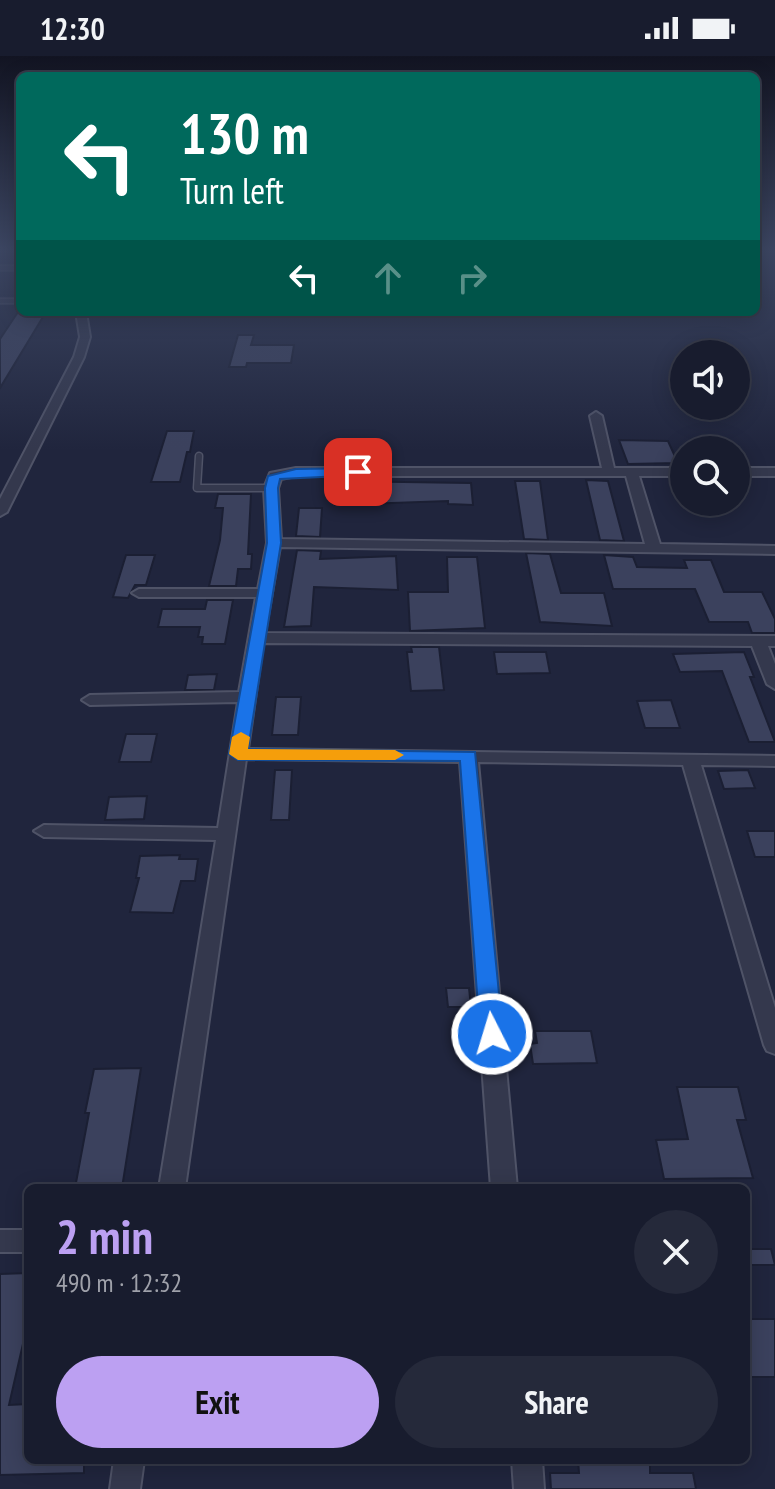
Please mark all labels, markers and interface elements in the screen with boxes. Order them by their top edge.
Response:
text: 12:30 [40,9,105,48]
text: 130 m [180,97,309,169]
icon: left [48,104,152,208]
text: Turn left [180,167,284,214]
icon: left [282,256,326,300]
icon: ahead [366,256,410,300]
icon: right [450,256,494,300]
map controls [670,340,750,516]
button: sound [670,340,750,420]
button: search [670,436,750,516]
pin [324,438,392,506]
icon: arrive [336,450,380,494]
position arrow [450,992,534,1076]
text: 2 min [56,1205,153,1267]
button: close [634,1210,718,1294]
text: 490 m · 12:32 [56,1266,182,1299]
button: Exit [56,1356,379,1448]
button: Share [395,1356,718,1448]

